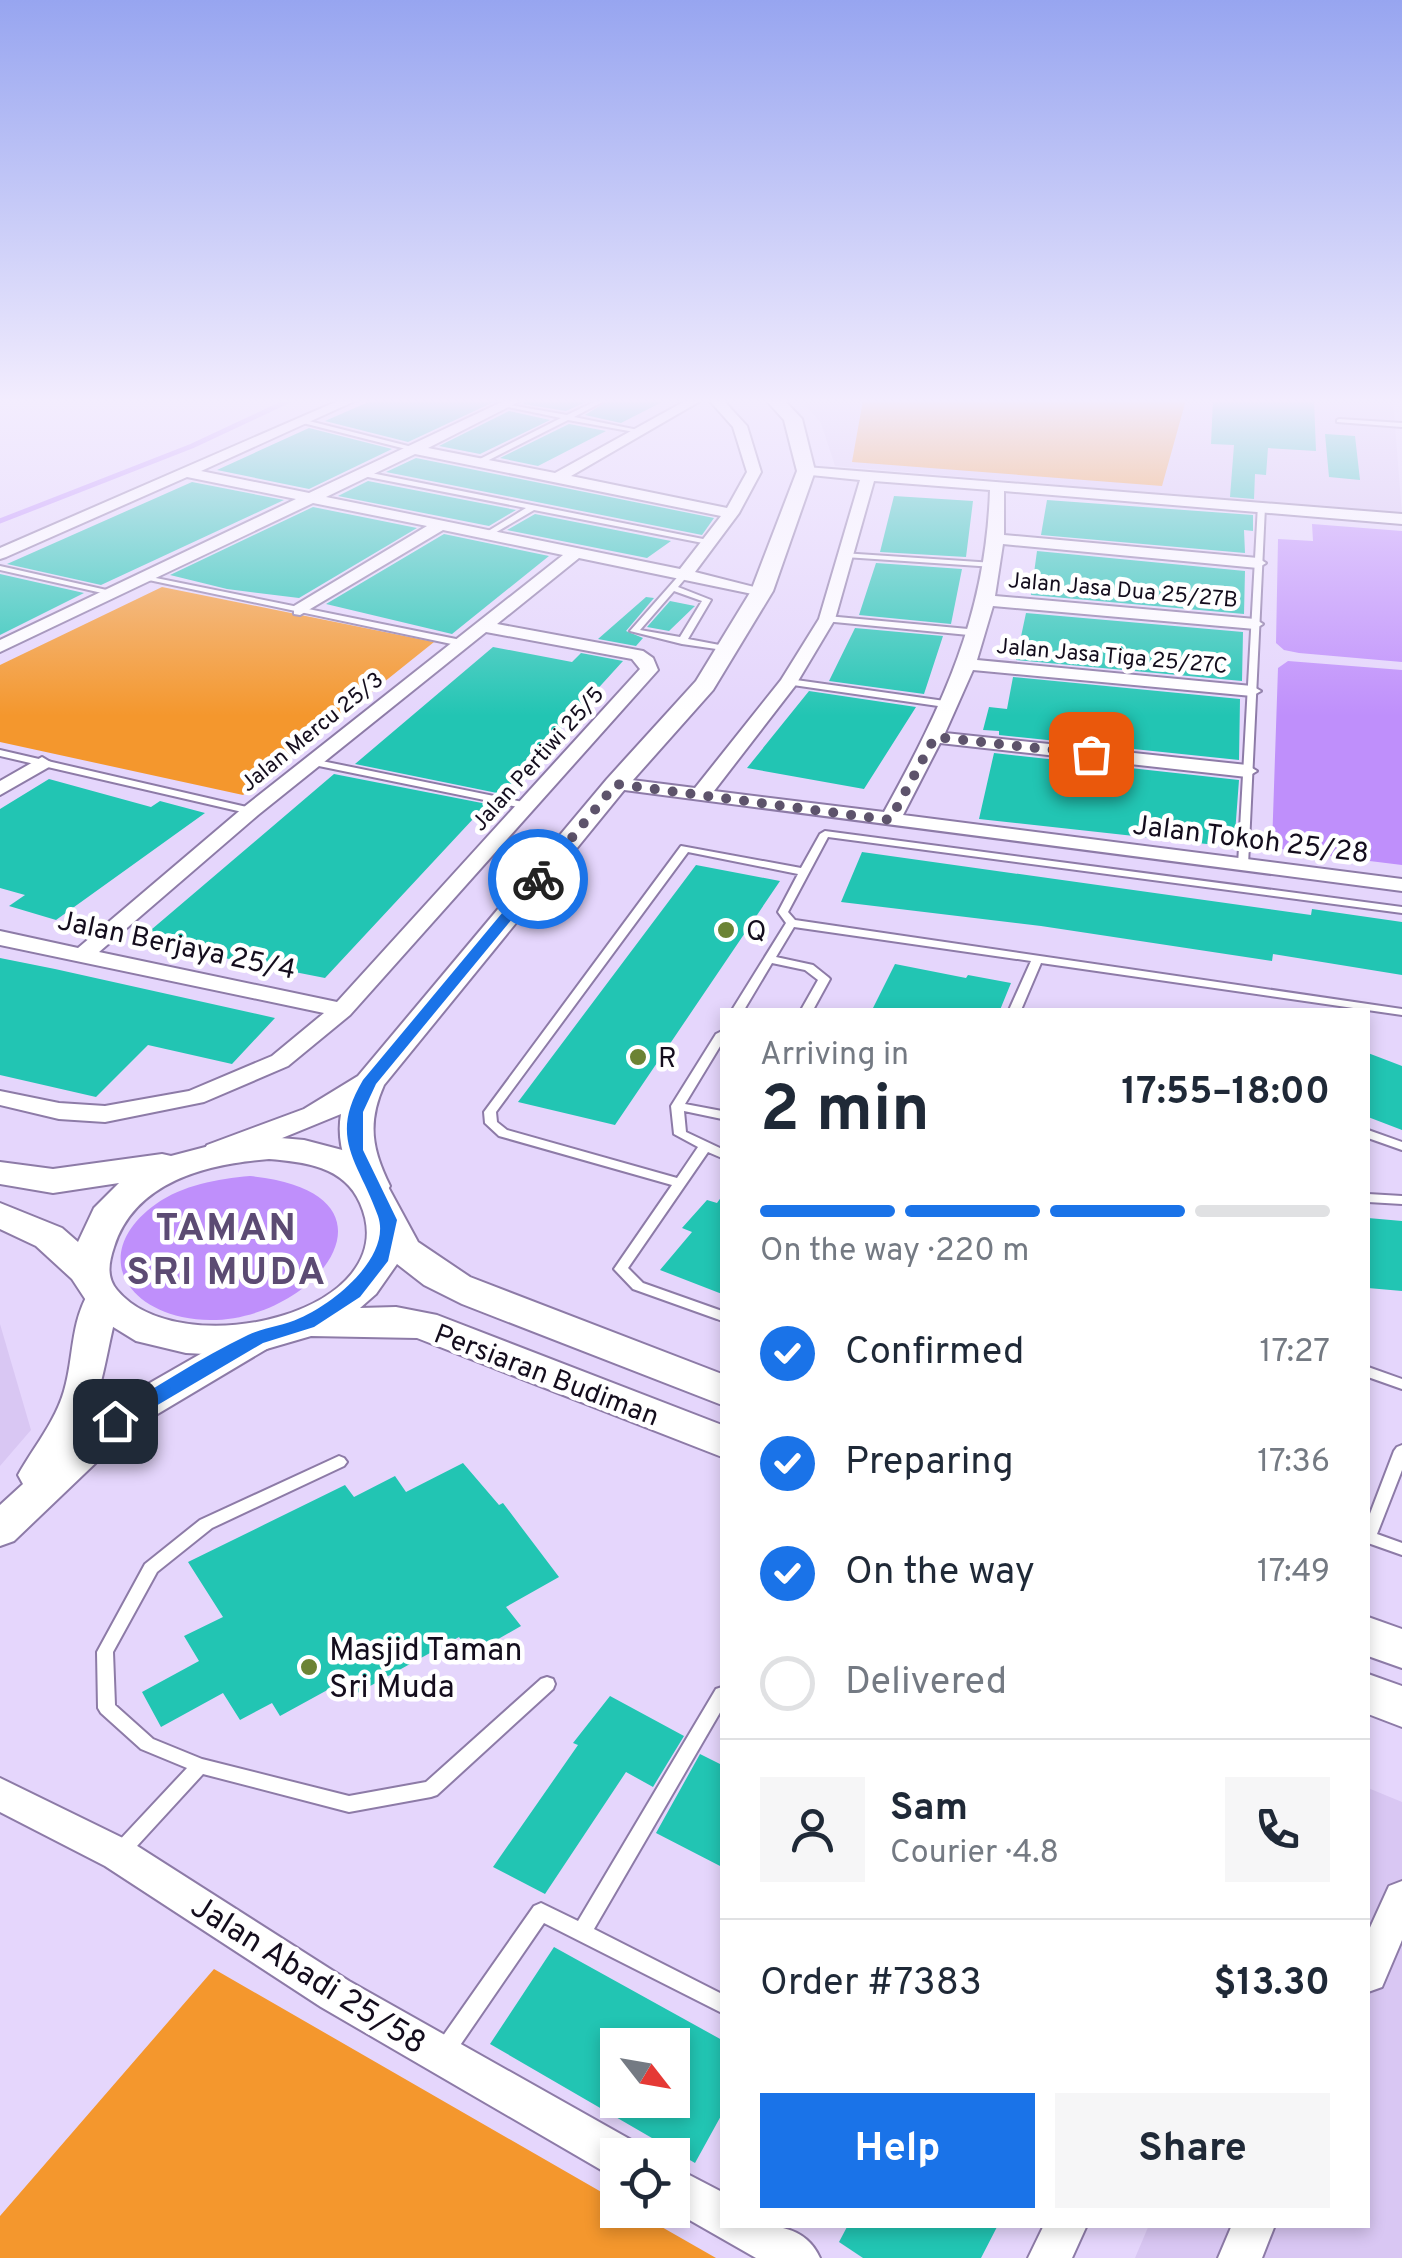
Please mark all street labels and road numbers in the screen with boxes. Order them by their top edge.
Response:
street label: Jalan Jasa Dua 25/27B [1007,568,1239,615]
street label: Jalan Jasa Tiga 25/27C [995,634,1229,681]
street label: Jalan Mercu 25/3 [236,667,389,799]
street label: Jalan Pertiwi 25/5 [467,682,611,838]
street label: Jalan Tokoh 25/28 [1131,809,1371,873]
street label: Jalan Berjaya 25/4 [54,904,299,990]
street label: Persiaran Budiman [428,1317,664,1436]
street label: Jalan Abadi 25/58 [182,1888,432,2065]

